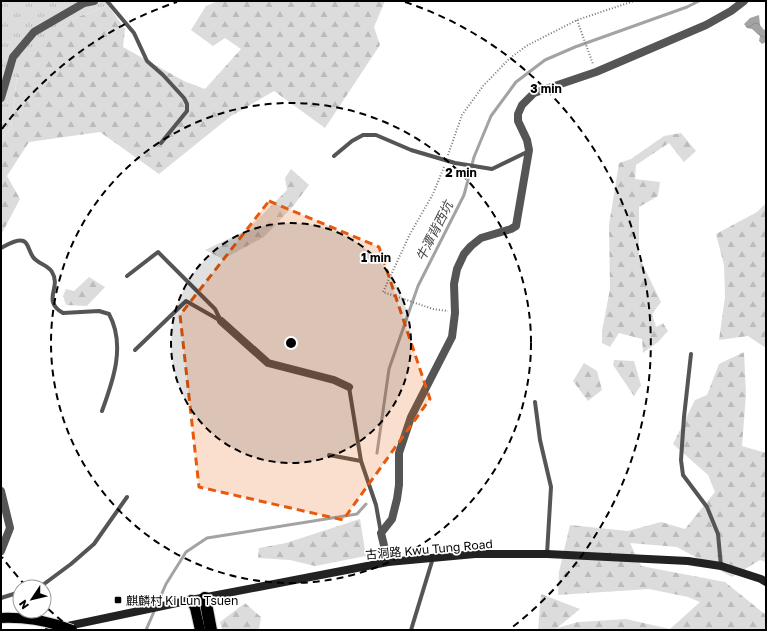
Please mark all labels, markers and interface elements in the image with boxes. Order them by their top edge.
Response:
text: 3 min [530,81,562,96]
text: 2 min [445,165,477,180]
water label: 牛潭背西坑 [412,197,457,264]
text: 1 min [361,250,391,265]
centre of rings [284,336,298,350]
street label: 古洞路 Kwu Tung Road [365,536,493,562]
north arrow [12,579,52,619]
place label: 麒麟村 Ki Lun Tsuen [126,593,238,608]
marker: 麒麟村 Ki Lun Tsuen [113,595,123,605]
text: N [16,598,31,612]

